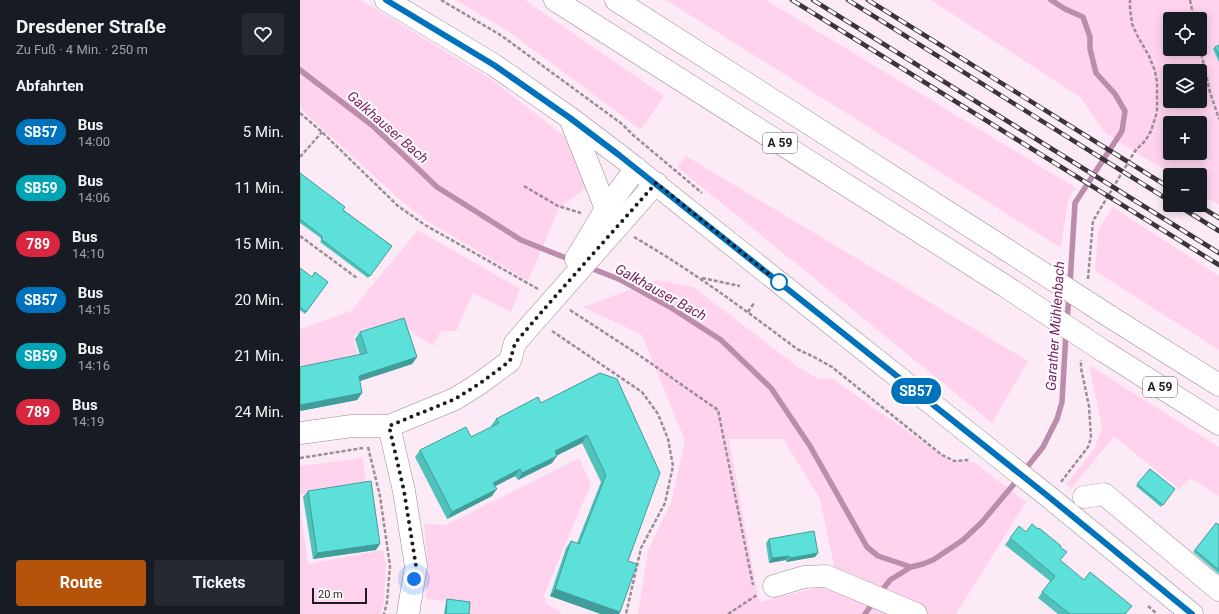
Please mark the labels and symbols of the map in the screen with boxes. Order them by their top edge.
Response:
water label: Galkhauser Bach [344,88,432,166]
road number: A 59 [763,133,797,153]
water label: Galkhauser Bach [613,260,709,324]
water label: Garather Mühlenbach [1042,261,1068,391]
unlabelled marker [770,273,788,291]
road number: A 59 [1143,377,1177,397]
line badge: SB57 [888,378,944,404]
your location [404,569,424,589]
scale bar [312,586,367,605]

